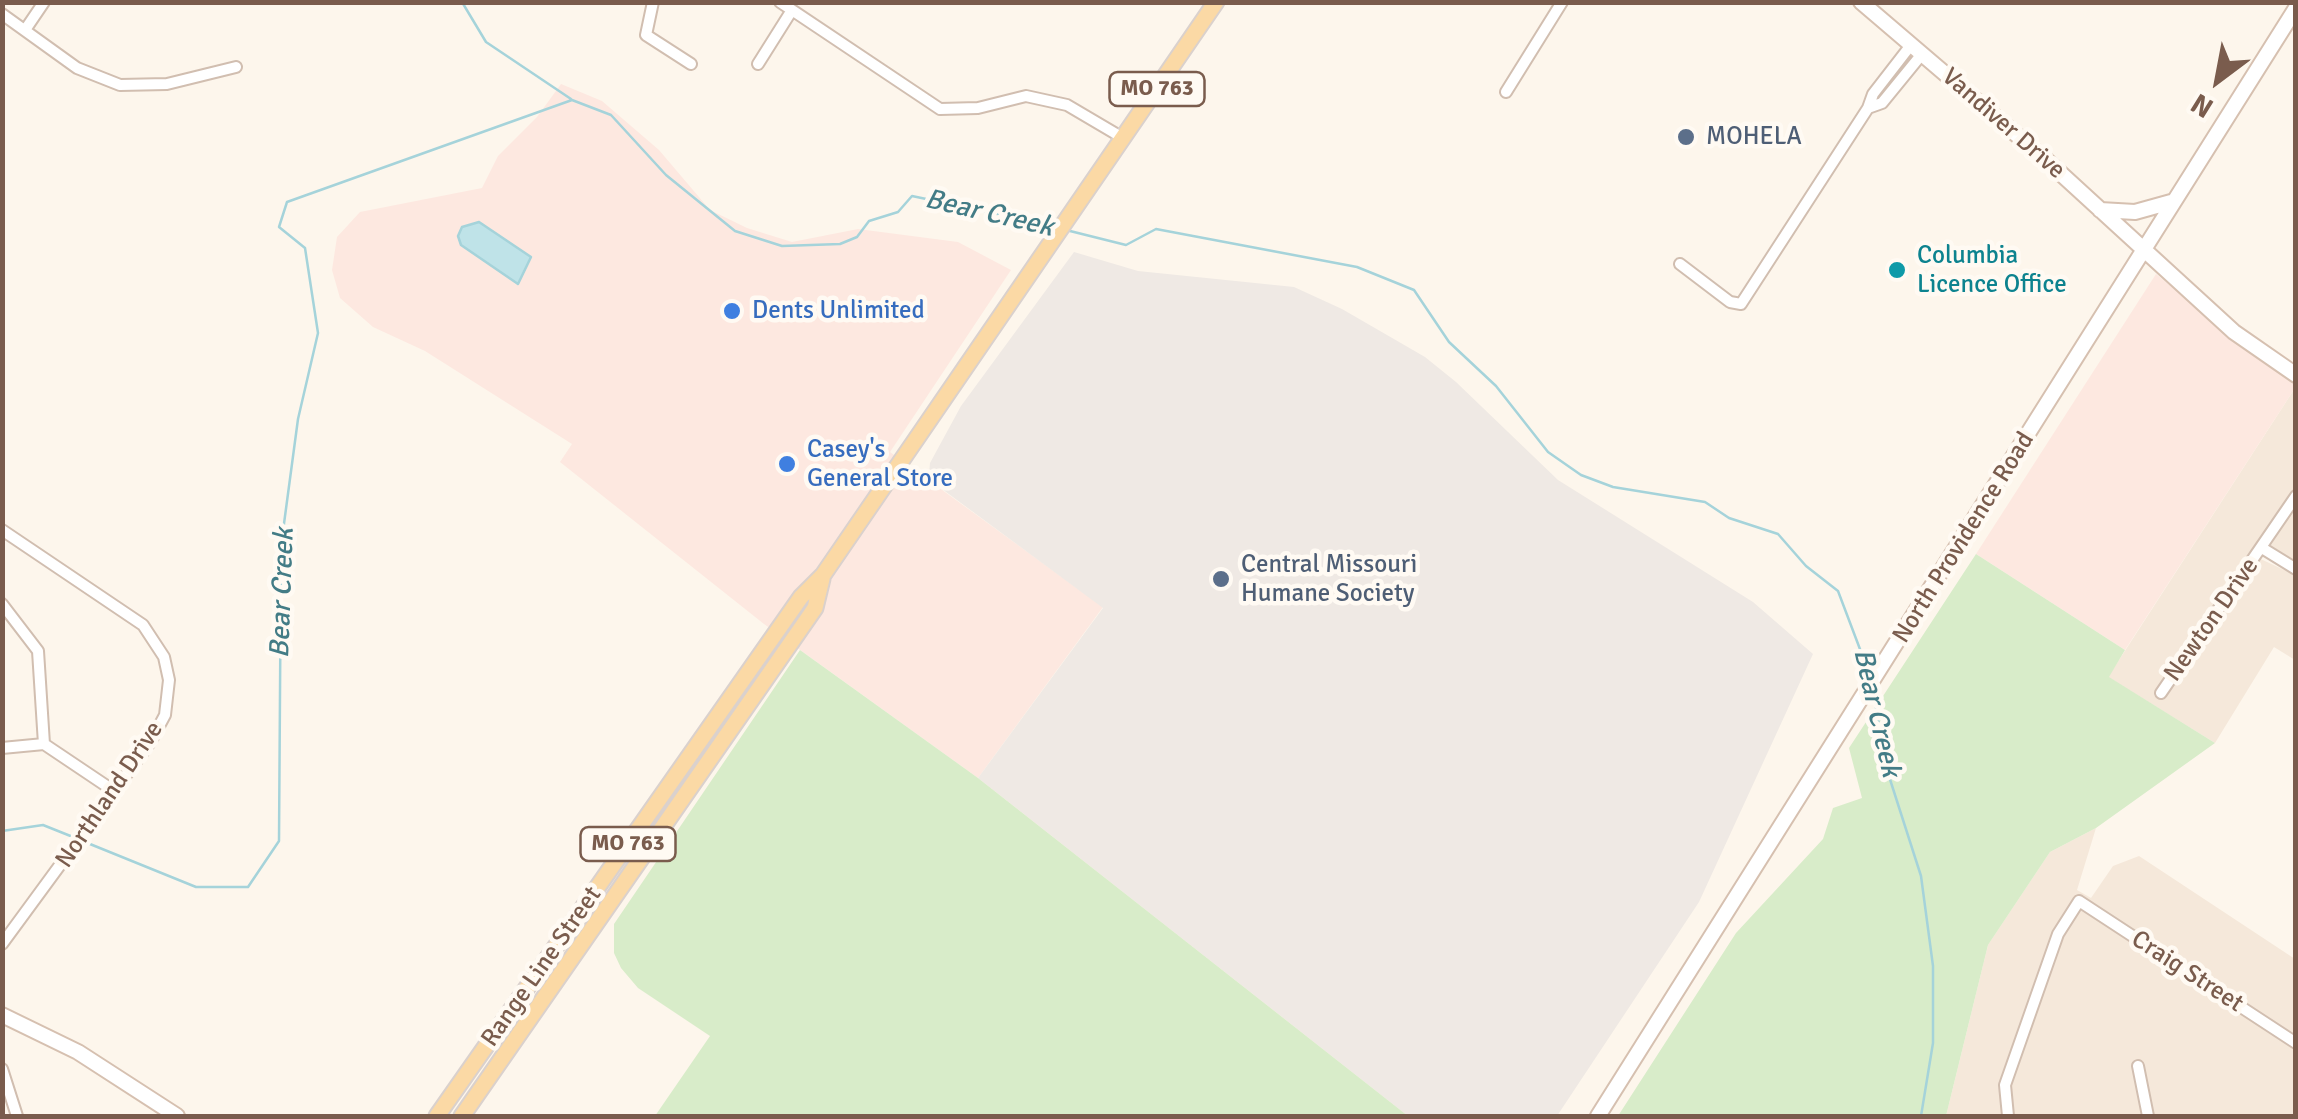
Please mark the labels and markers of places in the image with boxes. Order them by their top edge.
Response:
place label: MOHELA [1706,122,1802,152]
marker: MOHELA [1675,126,1697,148]
place label: Columbia Licence Office [1917,241,2067,300]
marker: Columbia Licence Office [1886,259,1908,281]
place label: Dents Unlimited [752,296,925,326]
marker: Dents Unlimited [721,300,743,322]
place label: Casey's General Store [807,435,953,494]
marker: Casey's General Store [776,453,798,475]
place label: Central Missouri Humane Society [1241,550,1417,609]
marker: Central Missouri Humane Society [1210,568,1232,590]

